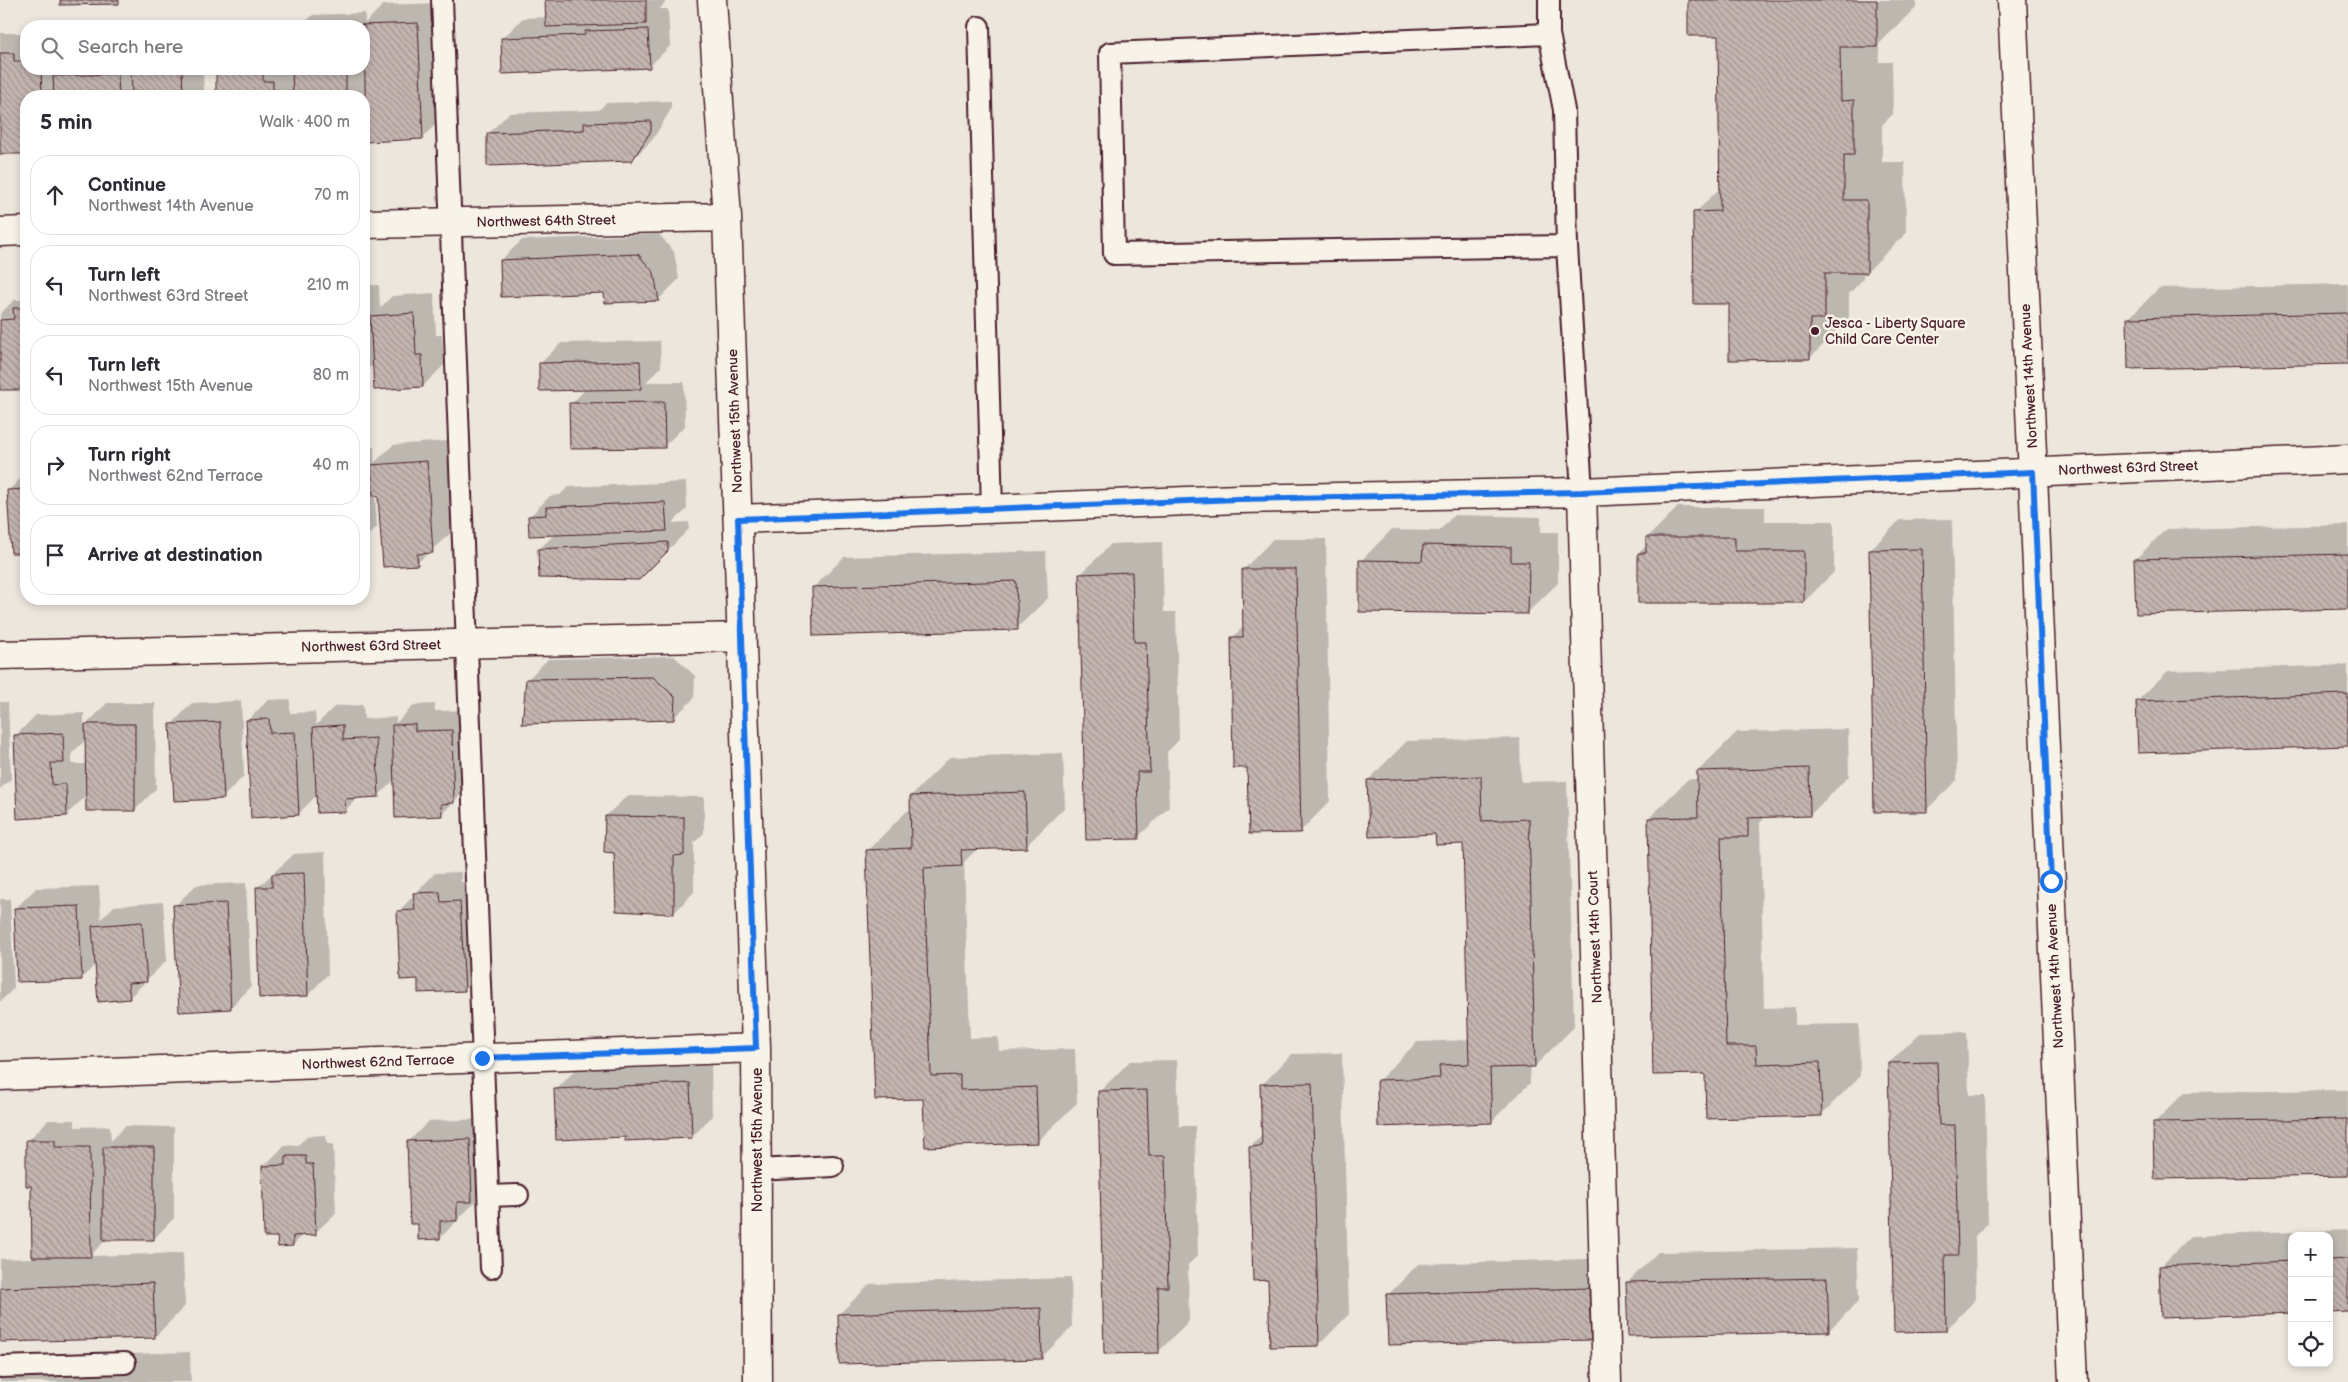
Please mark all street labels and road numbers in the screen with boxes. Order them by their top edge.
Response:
street label: Northwest 64th Street [476,211,616,231]
street label: Northwest 14th Avenue [2017,303,2041,449]
street label: Northwest 15th Avenue [724,349,746,493]
street label: Northwest 63rd Street [2058,457,2199,479]
street label: Northwest 63rd Street [301,636,442,656]
street label: Northwest 14th Court [1584,870,1606,1004]
street label: Northwest 14th Avenue [2043,903,2067,1049]
street label: Northwest 62nd Terrace [301,1051,455,1073]
street label: Northwest 15th Avenue [749,1068,766,1212]

